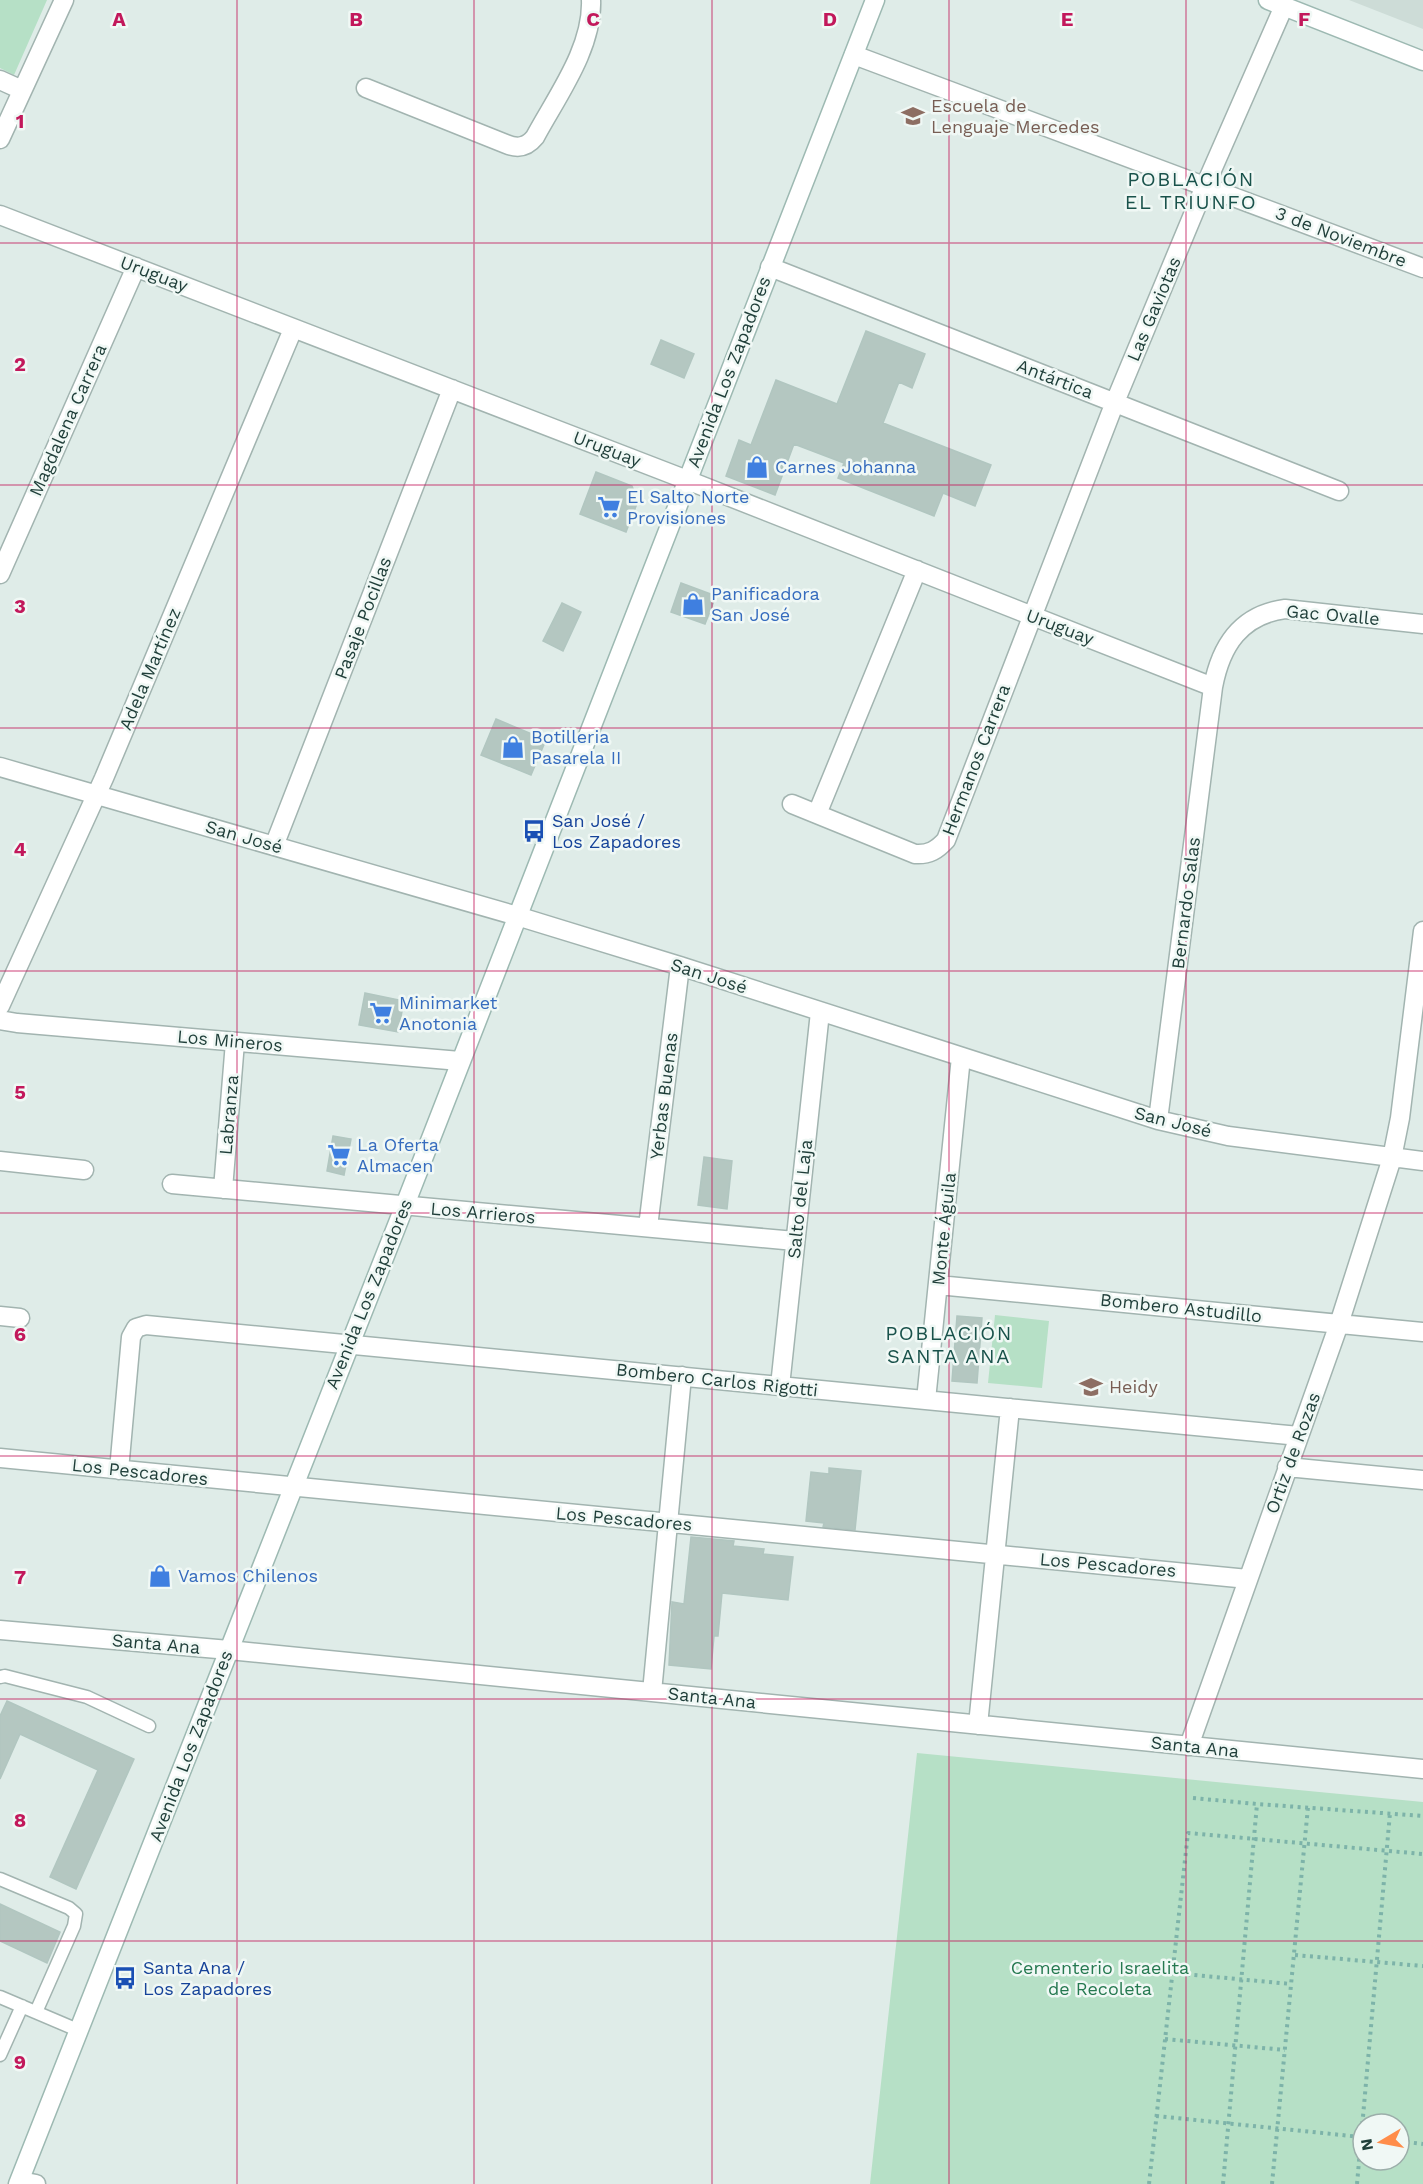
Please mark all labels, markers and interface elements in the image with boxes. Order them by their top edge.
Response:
text: A [112,7,126,31]
text: B [349,7,363,31]
text: C [586,7,600,31]
text: D [823,7,837,31]
text: E [1061,7,1073,31]
text: F [1298,7,1310,31]
place label: Escuela de Lenguaje Mercedes [931,95,1100,137]
school or university icon: Escuela de Lenguaje Mercedes [900,103,926,129]
text: 1 [16,109,24,133]
district label: POBLACIÓN EL TRIUNFO [1125,167,1257,214]
street label: 3 de Noviembre [1273,202,1410,271]
street label: Uruguay [117,251,192,296]
street label: Las Gaviotas [1122,253,1185,364]
street label: Avenida Los Zapadores [682,273,775,470]
street label: Magdalena Carrera [25,341,111,499]
text: 2 [14,352,26,376]
street label: Antártica [1014,354,1096,403]
street label: Uruguay [570,426,645,471]
shop icon: Carnes Johanna [744,454,770,480]
place label: Carnes Johanna [775,456,916,477]
place label: El Salto Norte Provisiones [627,486,749,528]
supermarket icon: El Salto Norte Provisiones [596,494,622,520]
street label: Pasaje Pocillas [330,554,396,682]
place label: Panificadora San José [711,583,820,625]
shop icon: Panificadora San José [680,591,706,617]
text: 3 [14,594,26,618]
street label: Gac Ovalle [1285,600,1381,629]
street label: Uruguay [1023,604,1098,649]
street label: Adela Martínez [114,605,185,733]
street label: Hermanos Carrera [937,681,1014,838]
place label: Botilleria Pasarela II [531,726,621,768]
shop icon: Botilleria Pasarela II [500,734,526,760]
place label: San José / Los Zapadores [552,810,681,852]
street label: San José [203,816,285,858]
bus stop icon: San José / Los Zapadores [521,818,547,844]
street label: Bernardo Salas [1167,836,1204,970]
text: 4 [14,837,27,861]
street label: San José [668,953,750,998]
place label: Minimarket Anotonia [399,992,498,1034]
supermarket icon: Minimarket Anotonia [368,1000,394,1026]
street label: Los Mineros [176,1025,284,1056]
street label: Yerbas Buenas [645,1031,682,1161]
street label: Labranza [215,1074,242,1156]
text: 5 [14,1080,26,1104]
street label: San José [1132,1102,1214,1141]
place label: La Oferta Almacen [357,1134,439,1176]
street label: Salto del Laja [783,1138,816,1260]
supermarket icon: La Oferta Almacen [326,1142,352,1168]
street label: Monte Águila [927,1171,960,1286]
street label: Avenida Los Zapadores [321,1196,416,1392]
street label: Los Arrieros [430,1197,536,1228]
street label: Bombero Astudillo [1099,1289,1263,1326]
district label: POBLACIÓN SANTA ANA [885,1321,1013,1368]
text: 6 [14,1322,26,1346]
street label: Bombero Carlos Rigotti [615,1358,819,1401]
school or university icon: Heidy [1078,1374,1104,1400]
place label: Heidy [1109,1376,1159,1397]
street label: Ortiz de Rozas [1261,1389,1324,1516]
street label: Los Pescadores [71,1454,209,1489]
street label: Los Pescadores [555,1502,693,1535]
street label: Los Pescadores [1039,1548,1177,1581]
shop icon: Vamos Chilenos [147,1563,173,1589]
text: 7 [14,1565,26,1589]
place label: Vamos Chilenos [178,1565,318,1586]
street label: Santa Ana [111,1629,201,1658]
street label: Avenida Los Zapadores [144,1647,237,1844]
street label: Santa Ana [667,1682,757,1713]
street label: Santa Ana [1150,1731,1240,1762]
text: 8 [14,1808,26,1832]
place label: Santa Ana / Los Zapadores [143,1957,272,1999]
park label: Cementerio Israelita de Recoleta [1011,1957,1189,1999]
bus stop icon: Santa Ana / Los Zapadores [112,1965,138,1991]
text: 9 [14,2050,26,2074]
north arrow [1351,2112,1411,2172]
text: N [1356,2137,1377,2152]

